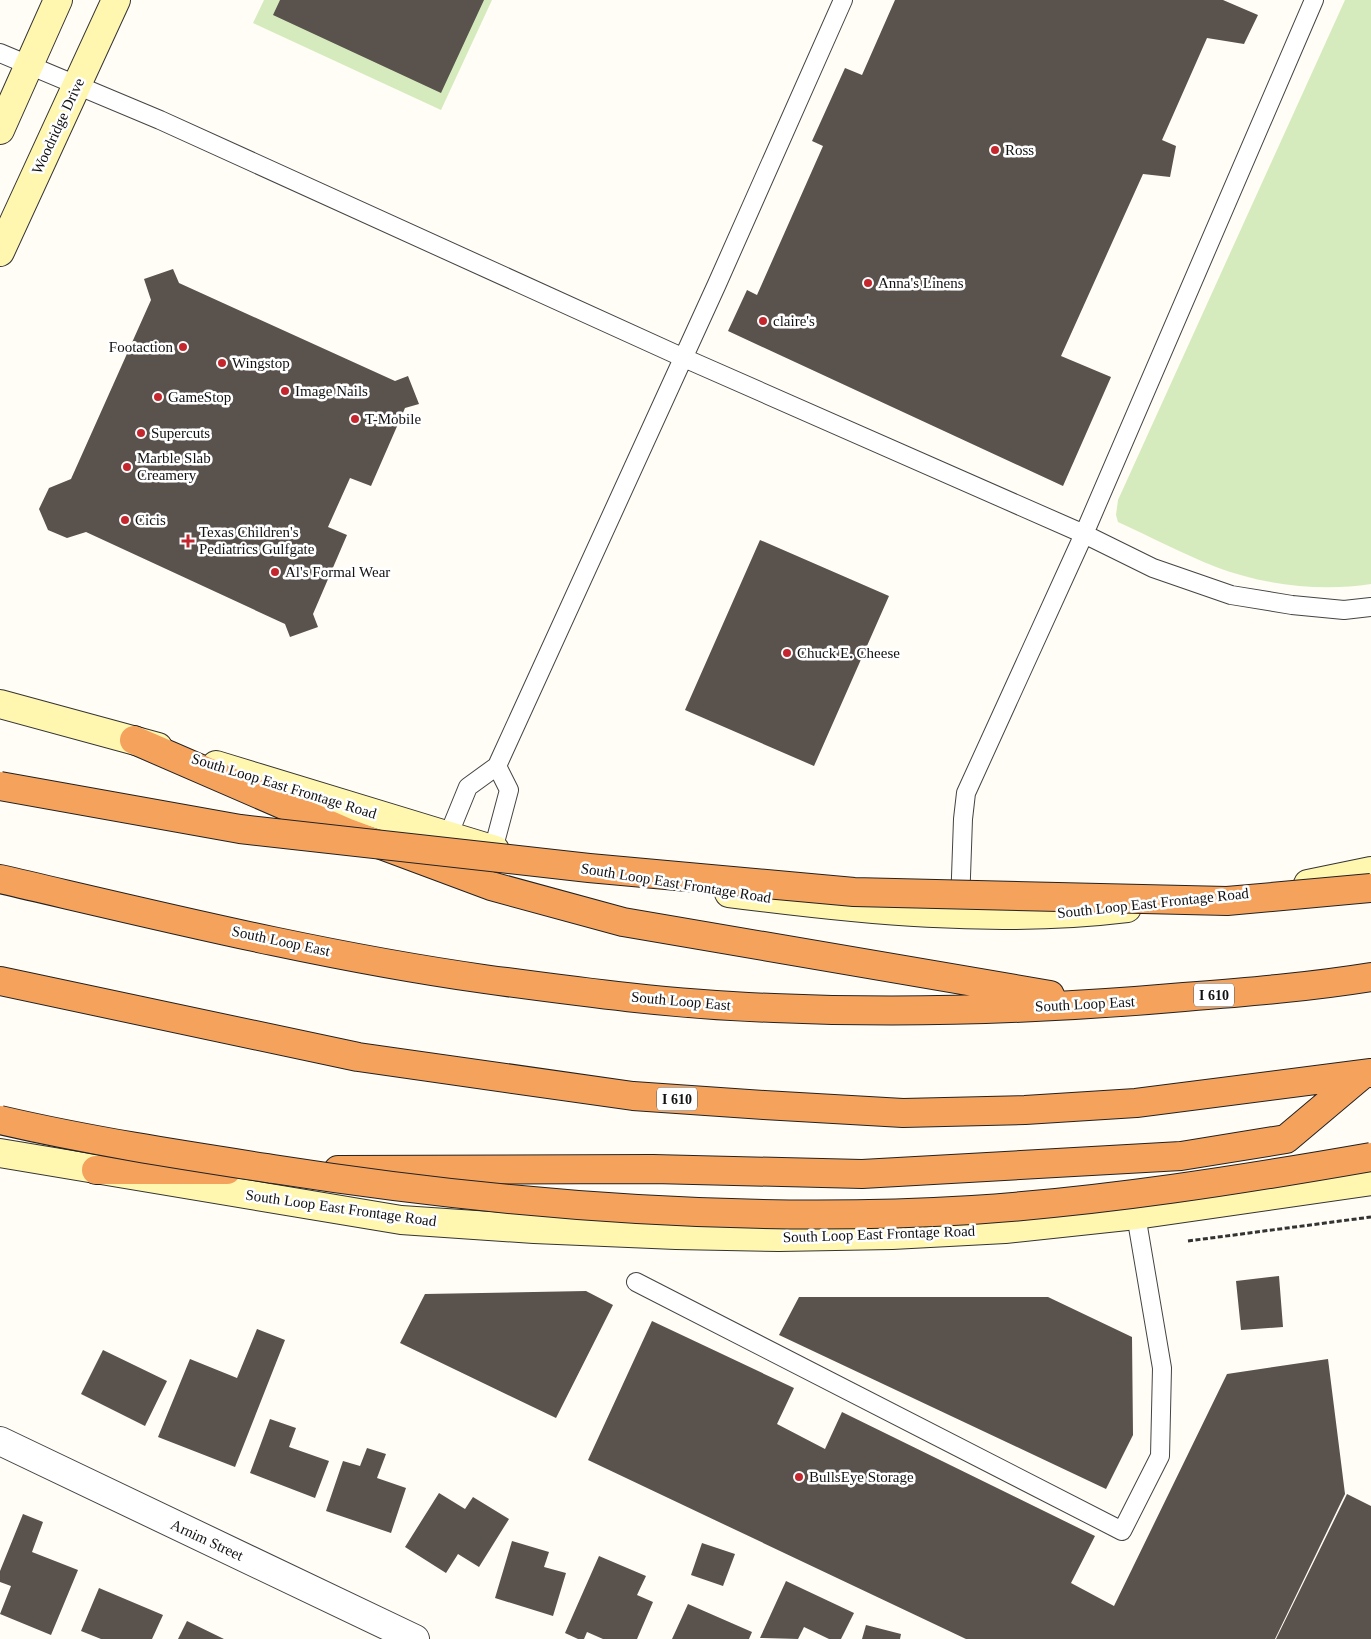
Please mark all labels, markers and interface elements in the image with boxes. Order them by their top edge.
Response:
street label: Woodridge Drive [29,75,87,177]
place label: Ross [1005,142,1034,158]
marker: Ross [989,144,1001,156]
place label: Anna's Linens [878,275,964,291]
marker: Anna's Linens [862,277,874,289]
place label: claire's [773,313,815,329]
marker: claire's [757,315,769,327]
place label: Footaction [109,339,173,355]
marker: Footaction [177,341,189,353]
place label: Wingstop [232,355,290,371]
marker: Wingstop [216,357,228,369]
place label: Image Nails [295,383,368,399]
marker: Image Nails [279,385,291,397]
place label: GameStop [168,389,231,405]
marker: GameStop [152,391,164,403]
place label: T-Mobile [365,411,421,427]
marker: T-Mobile [349,413,361,425]
place label: Supercuts [151,425,210,441]
marker: Supercuts [135,427,147,439]
place label: Marble Slab Creamery [137,450,211,483]
marker: Marble Slab Creamery [121,461,133,473]
place label: Cicis [135,512,166,528]
marker: Cicis [119,514,131,526]
place label: Texas Children's Pediatrics Gulfgate [199,524,315,557]
marker: Texas Children's Pediatrics Gulfgate [181,534,195,548]
place label: Al's Formal Wear [285,564,390,580]
marker: Al's Formal Wear [269,566,281,578]
place label: Chuck E. Cheese [797,645,900,661]
marker: Chuck E. Cheese [781,647,793,659]
street label: South Loop East Frontage Road [190,750,379,822]
street label: South Loop East Frontage Road [580,860,773,906]
street label: South Loop East Frontage Road [1056,885,1250,921]
street label: South Loop East [230,923,332,959]
road number: I 610 [1194,984,1234,1006]
street label: South Loop East [630,989,732,1013]
street label: South Loop East [1035,993,1136,1015]
road number: I 610 [657,1088,697,1110]
street label: South Loop East Frontage Road [245,1187,438,1229]
street label: South Loop East Frontage Road [783,1223,976,1245]
place label: BullsEye Storage [809,1469,914,1485]
marker: BullsEye Storage [793,1471,805,1483]
street label: Arnim Street [168,1516,246,1564]

